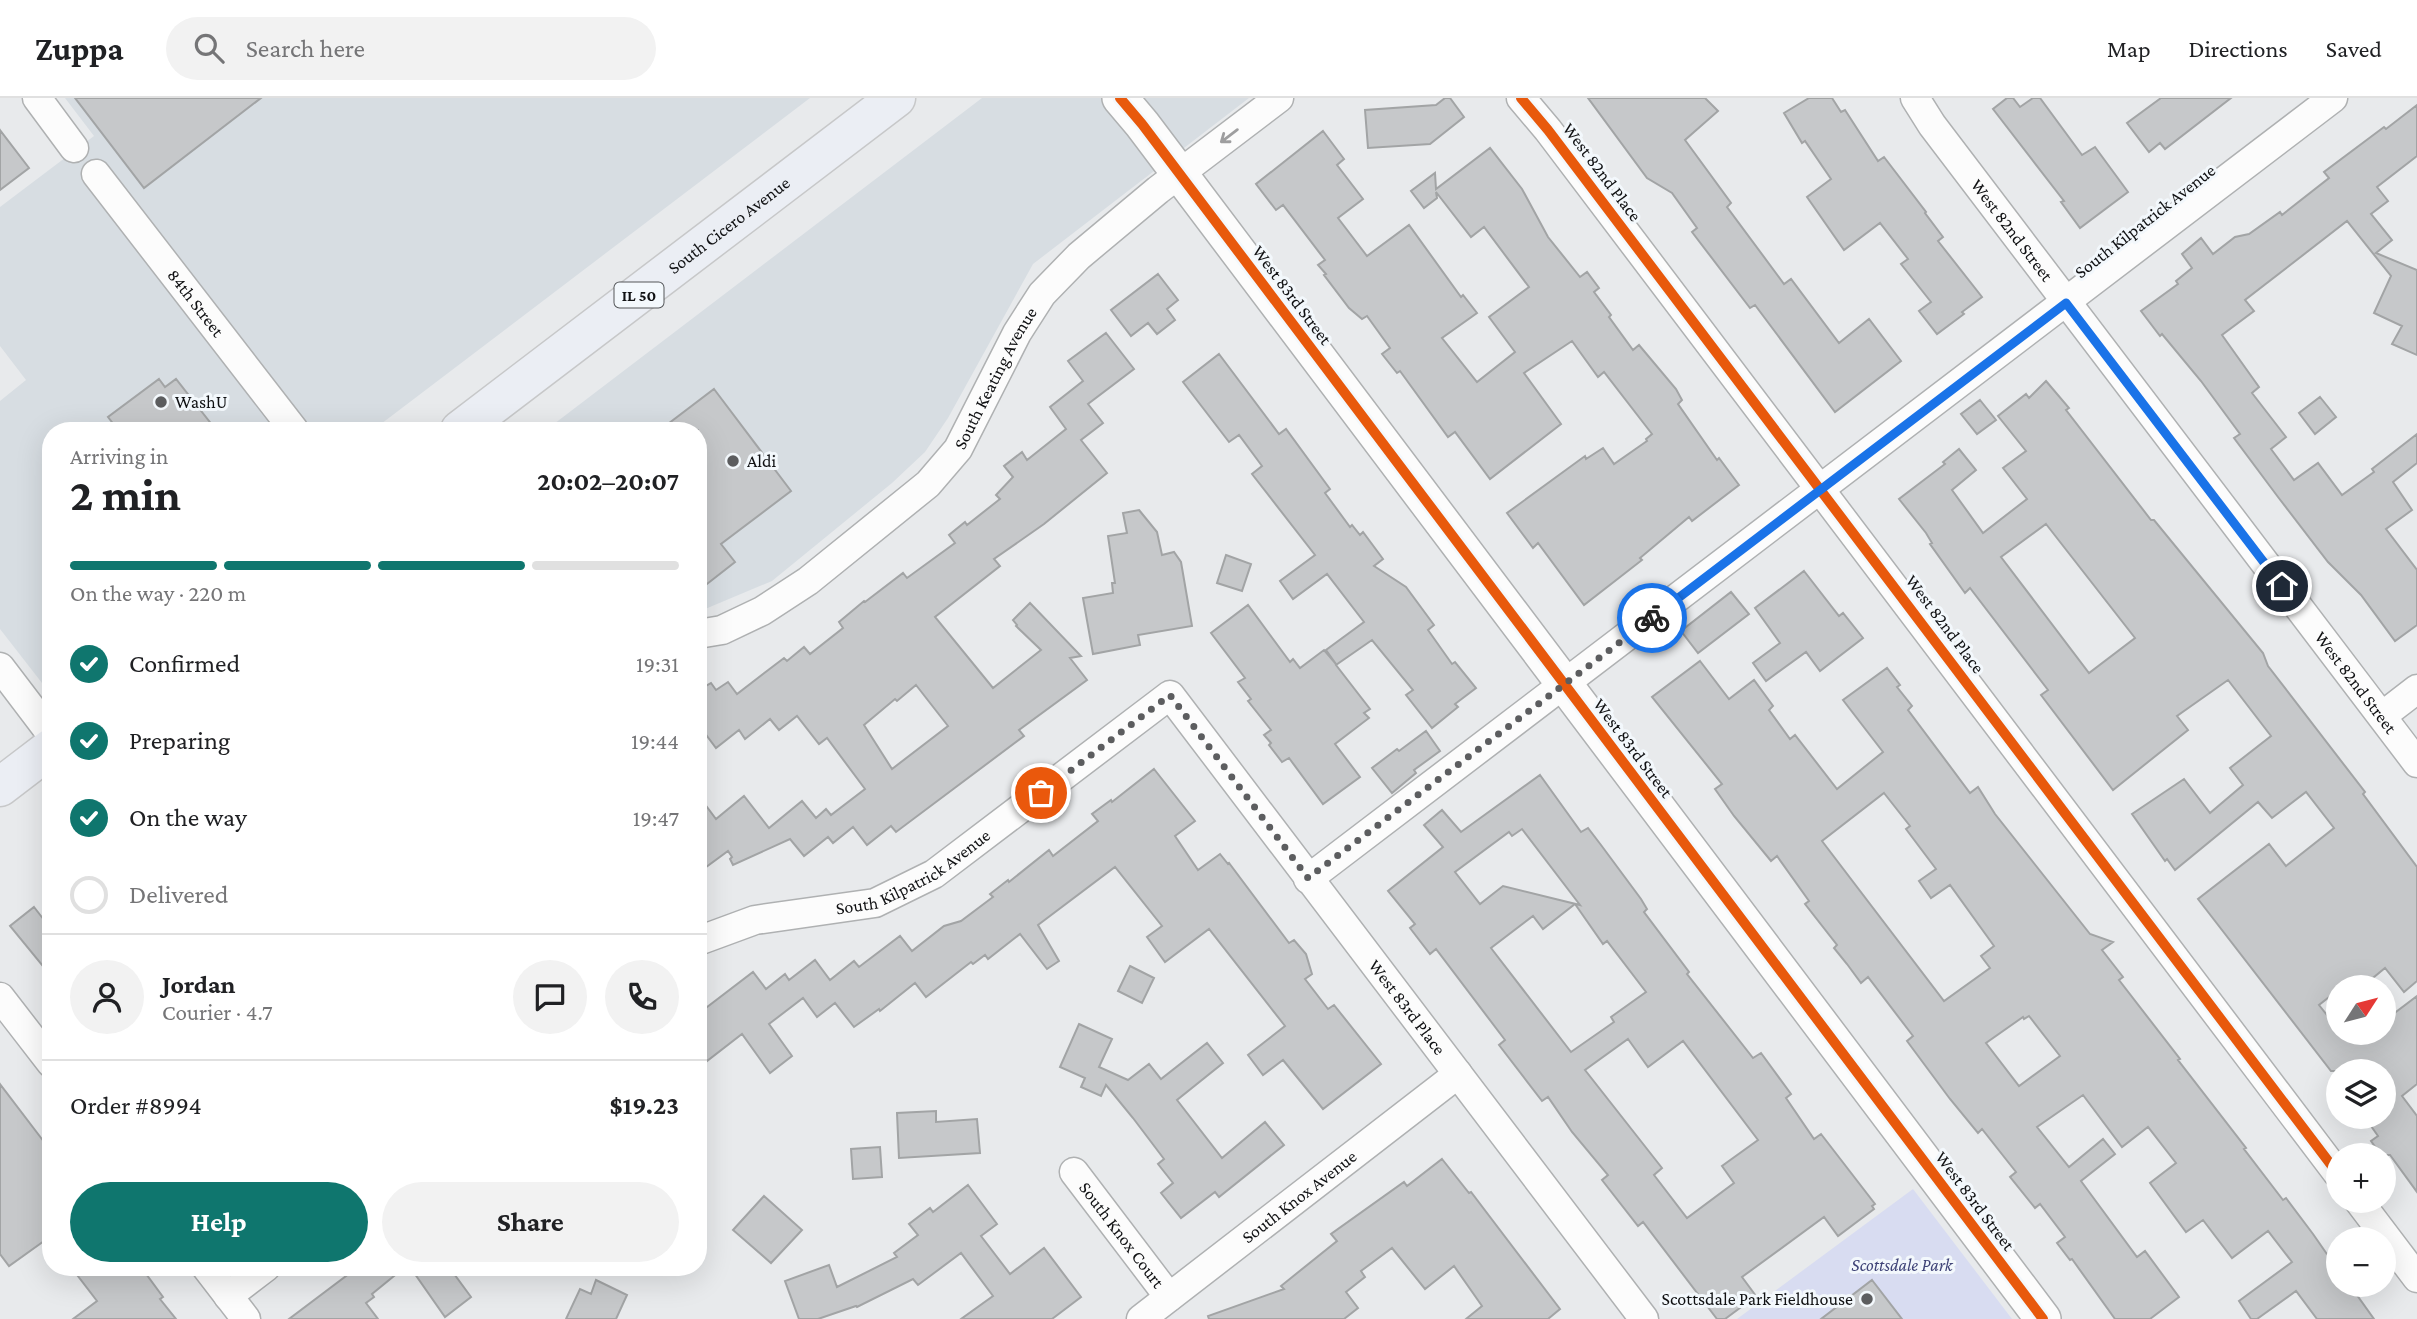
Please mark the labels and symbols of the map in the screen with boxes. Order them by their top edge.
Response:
street label: West 82nd Place [1558,119,1646,225]
one-way arrow [1220,129,1239,144]
street label: South Kilpatrick Avenue [2071,160,2219,282]
street label: South Cicero Avenue [664,172,794,278]
street label: West 82nd Street [1967,175,2058,286]
street label: West 83rd Street [1248,241,1336,349]
street label: 84th Street [163,265,229,342]
road number: IL 50 [614,282,664,308]
street label: South Keating Avenue [950,303,1041,452]
place label: WashU [175,392,227,412]
marker: WashU [153,394,169,410]
place label: Aldi [747,451,776,471]
marker: Aldi [725,453,741,469]
pin [2252,556,2312,616]
street label: West 82nd Place [1901,571,1989,677]
courier [1617,583,1687,653]
street label: West 82nd Street [2310,627,2402,738]
street label: West 83rd Street [1589,694,1677,802]
pin [1011,763,1071,823]
street label: South Kilpatrick Avenue [835,825,994,918]
street label: West 83rd Place [1365,956,1450,1059]
north arrow [2326,975,2396,1045]
street label: South Knox Avenue [1238,1146,1361,1247]
street label: West 83rd Street [1931,1147,2019,1255]
street label: South Knox Court [1075,1178,1169,1293]
park label: Scottsdale Park [1851,1255,1954,1275]
place label: Scottsdale Park Fieldhouse [1662,1289,1853,1309]
marker: Scottsdale Park Fieldhouse [1859,1291,1875,1307]

